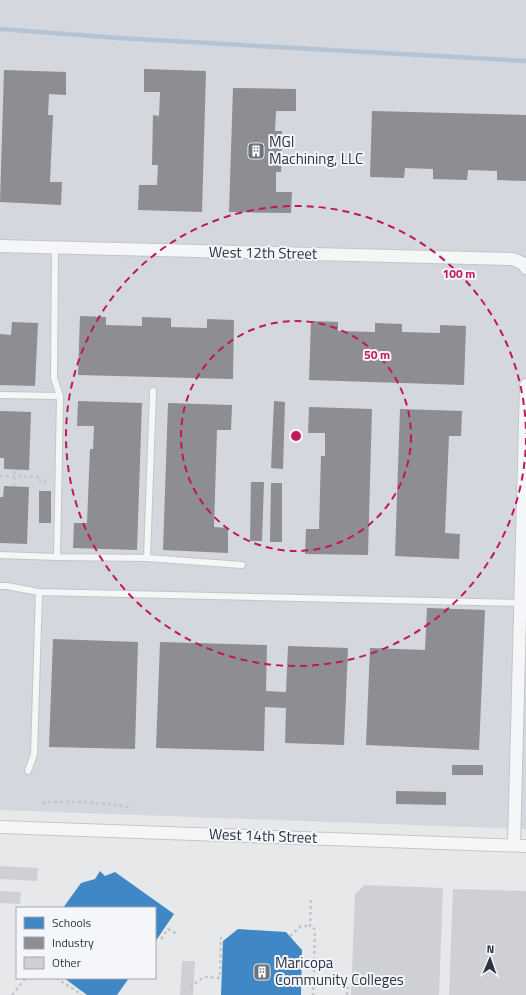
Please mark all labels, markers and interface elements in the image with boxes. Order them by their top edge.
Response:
place label: MGI Machining, LLC [269,130,363,170]
building icon: MGI Machining, LLC [246,141,266,161]
street label: West 12th Street [209,240,318,265]
text: 100 m [443,264,475,283]
text: 50 m [364,345,390,364]
centre of rings [289,429,303,443]
street label: West 14th Street [209,822,318,849]
legend [16,907,156,979]
text: Schools [52,913,92,932]
text: Industry [52,933,94,952]
north arrow [470,939,510,979]
text: N [486,941,494,957]
place label: Maricopa Community Colleges [275,951,404,991]
text: Other [52,953,81,972]
building icon: Maricopa Community Colleges [252,962,272,982]

